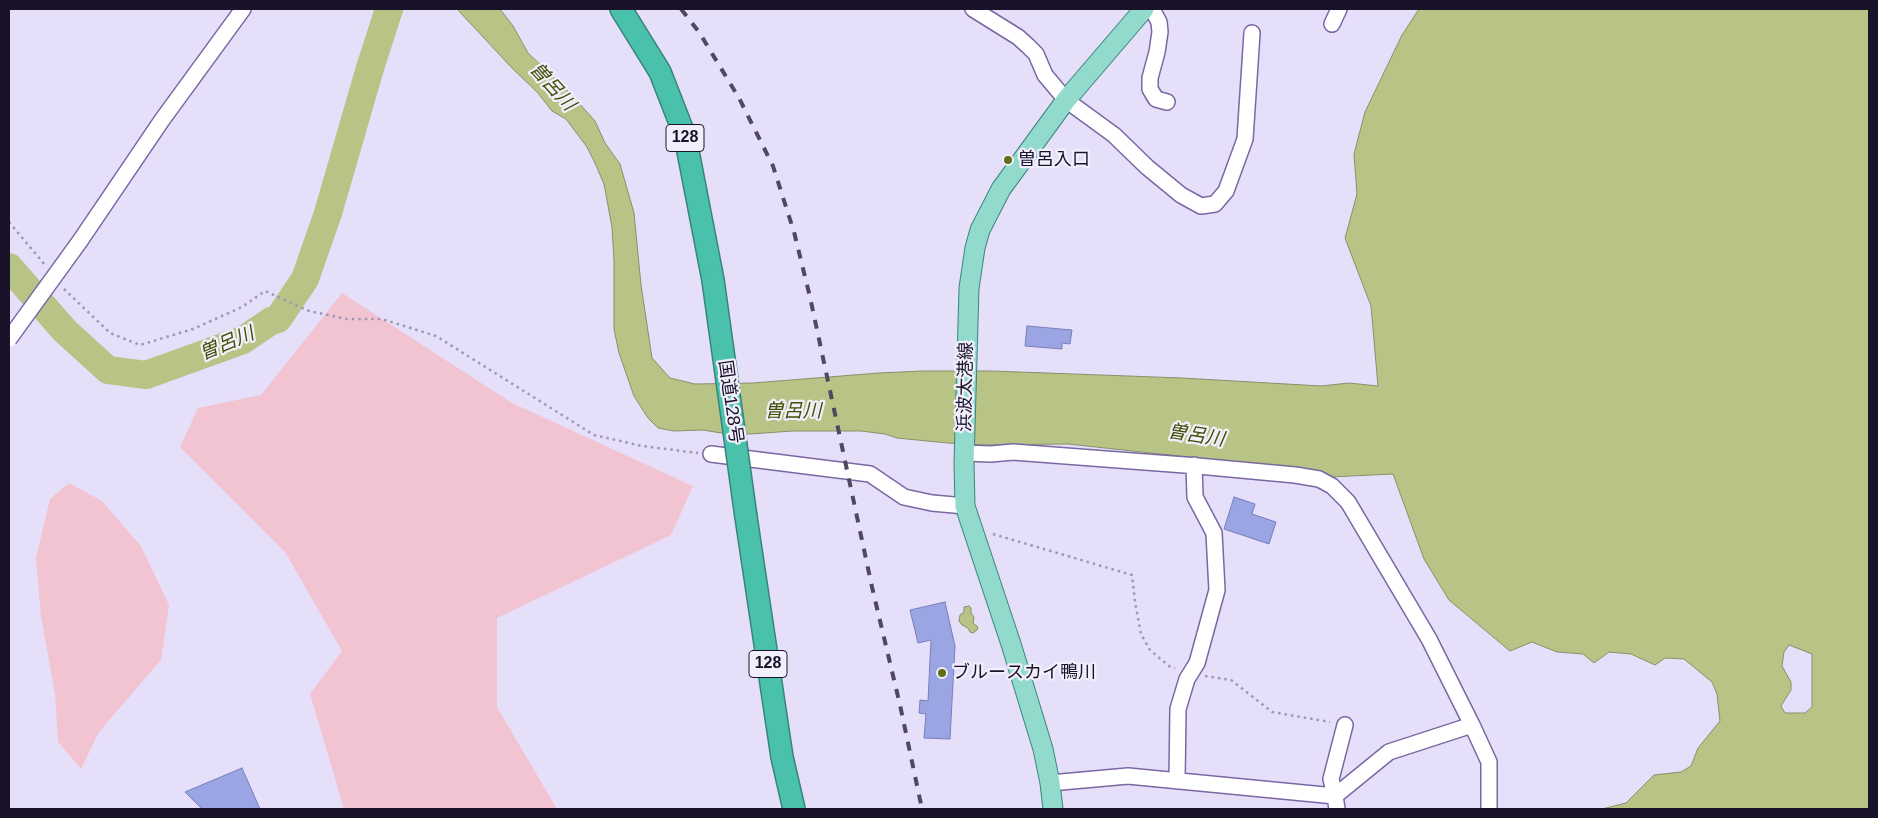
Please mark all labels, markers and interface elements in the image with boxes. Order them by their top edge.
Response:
water label: 曽呂川 [524,58,580,116]
road number: 128 [666,125,704,152]
place label: 曽呂入口 [1018,149,1090,171]
marker: 曽呂入口 [1002,154,1014,166]
water label: 曽呂川 [196,322,258,366]
street label: 浜波太港線 [954,342,978,432]
street label: 国道128号 [713,359,747,445]
water label: 曽呂川 [765,401,821,423]
water label: 曽呂川 [1166,420,1226,452]
road number: 128 [749,651,787,678]
place label: ブルースカイ鴨川 [952,662,1096,684]
marker: ブルースカイ鴨川 [936,667,948,679]

